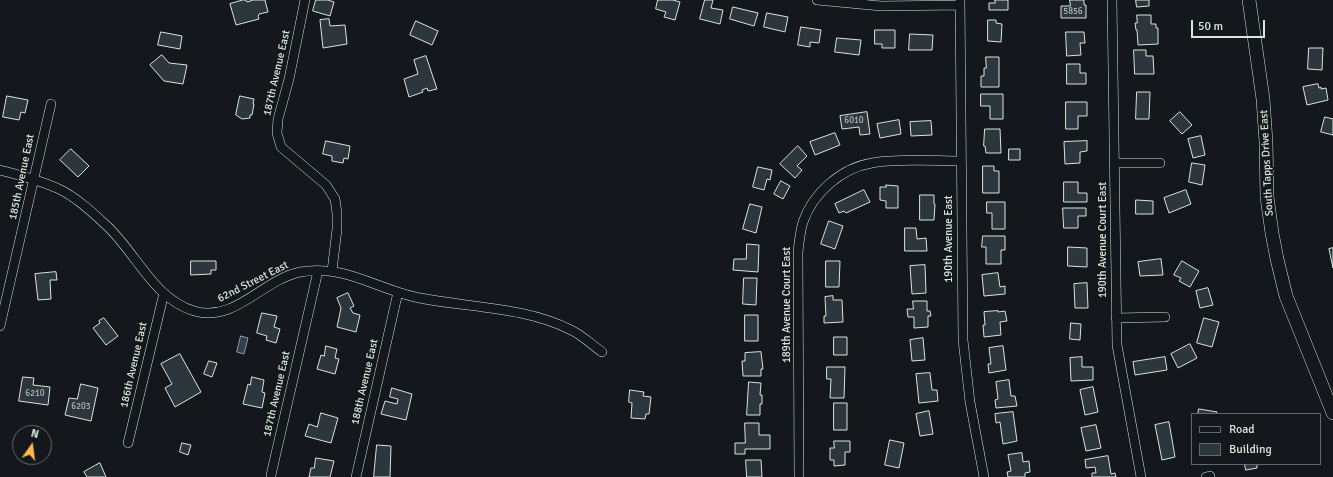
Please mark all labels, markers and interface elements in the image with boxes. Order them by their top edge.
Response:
house number: 5856 [1063,7,1083,17]
scale bar [1193,12,1267,38]
text: 50 m [1198,19,1223,34]
street label: 187th Avenue East [261,29,293,117]
street label: South Tapps Drive East [1258,109,1276,217]
house number: 6010 [844,116,864,126]
street label: 185th Avenue East [6,133,38,221]
street label: 190th Avenue Court East [1096,182,1110,298]
street label: 190th Avenue East [942,195,956,283]
street label: 189th Avenue Court East [780,247,794,363]
street label: 62nd Street East [215,259,291,305]
street label: 186th Avenue East [118,321,150,409]
street label: 188th Avenue East [349,338,381,426]
street label: 187th Avenue East [261,350,293,438]
house number: 6210 [25,389,45,399]
house number: 6203 [71,402,91,412]
legend [1191,413,1321,465]
text: Road [1229,422,1255,437]
north arrow [12,425,52,465]
text: N [29,427,40,441]
text: Building [1229,442,1272,457]

